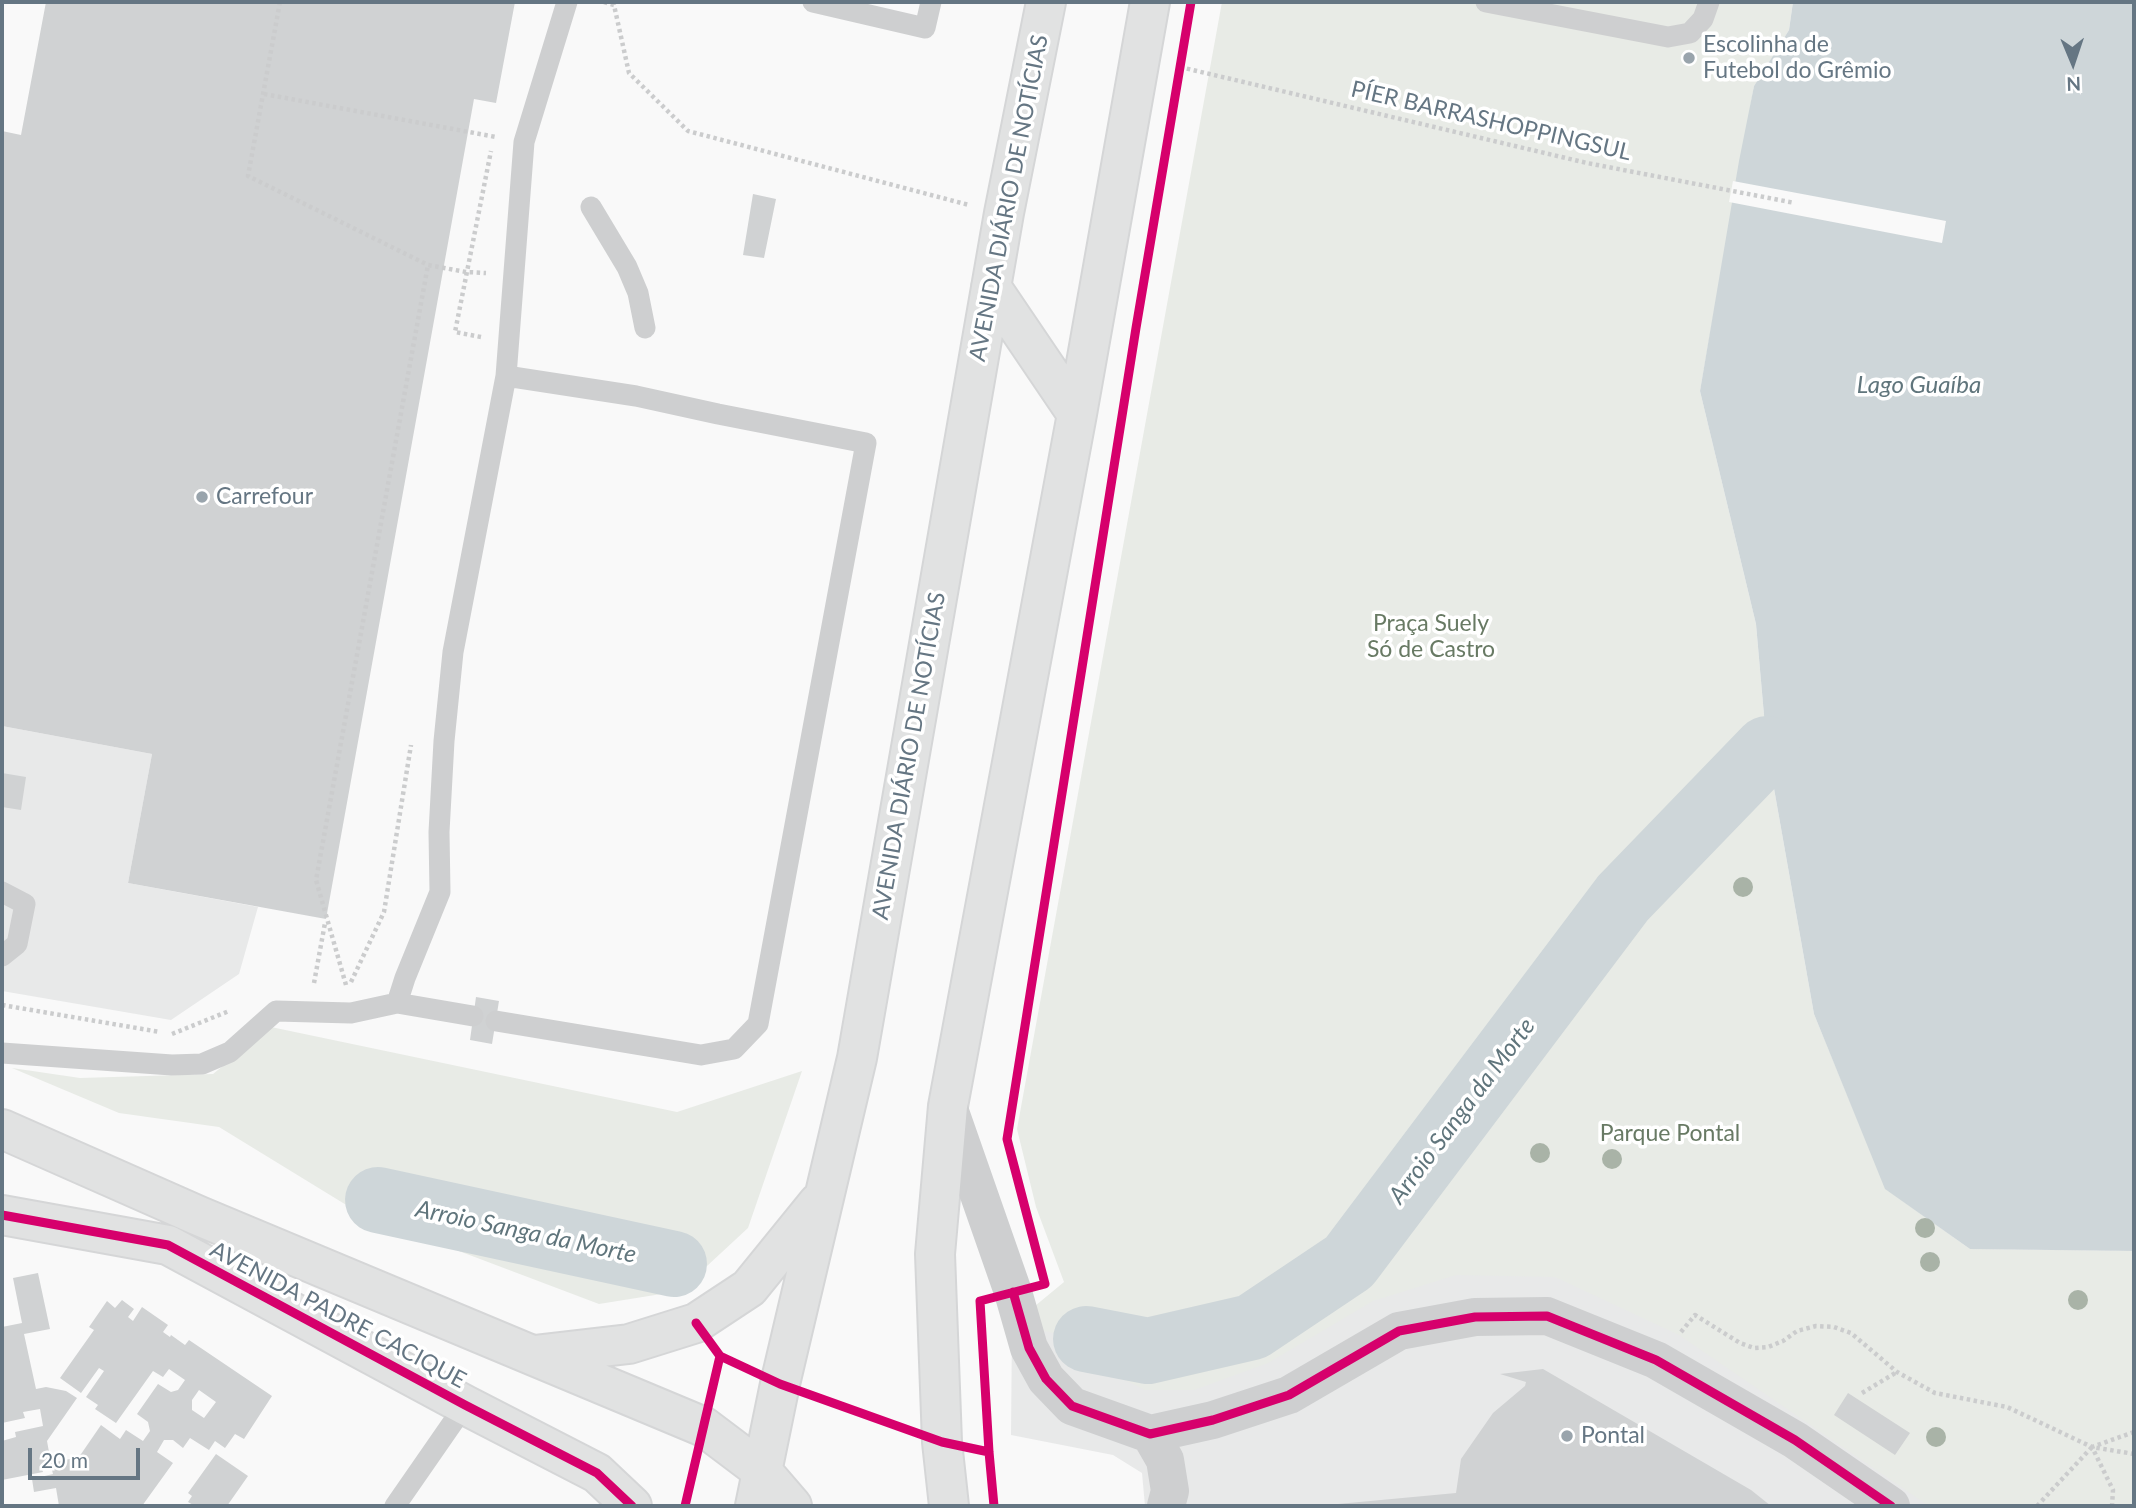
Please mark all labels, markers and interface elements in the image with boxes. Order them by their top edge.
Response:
north arrow [2038,28,2108,98]
place label: Escolinha de Futebol do Grêmio [1703,31,1891,85]
street label: AVENIDA DIÁRIO DE NOTÍCIAS [964,32,1054,364]
marker: Escolinha de Futebol do Grêmio [1681,50,1697,66]
text: N [2066,73,2081,96]
street label: PÍER BARRASHOPPINGSUL [1348,75,1634,167]
water label: Lago Guaíba [1857,371,1981,399]
place label: Carrefour [216,483,313,511]
marker: Carrefour [194,489,210,505]
street label: AVENIDA DIÁRIO DE NOTÍCIAS [867,590,951,922]
park label: Praça Suely Só de Castro [1367,610,1495,664]
water label: Arroio Sanga da Morte [1383,1013,1541,1209]
park label: Parque Pontal [1600,1120,1740,1148]
water label: Arroio Sanga da Morte [413,1195,639,1269]
street label: AVENIDA PADRE CACIQUE [205,1236,471,1394]
place label: Pontal [1581,1422,1645,1450]
marker: Pontal [1559,1428,1575,1444]
scale bar [32,1434,144,1478]
text: 20 m [41,1447,88,1472]

